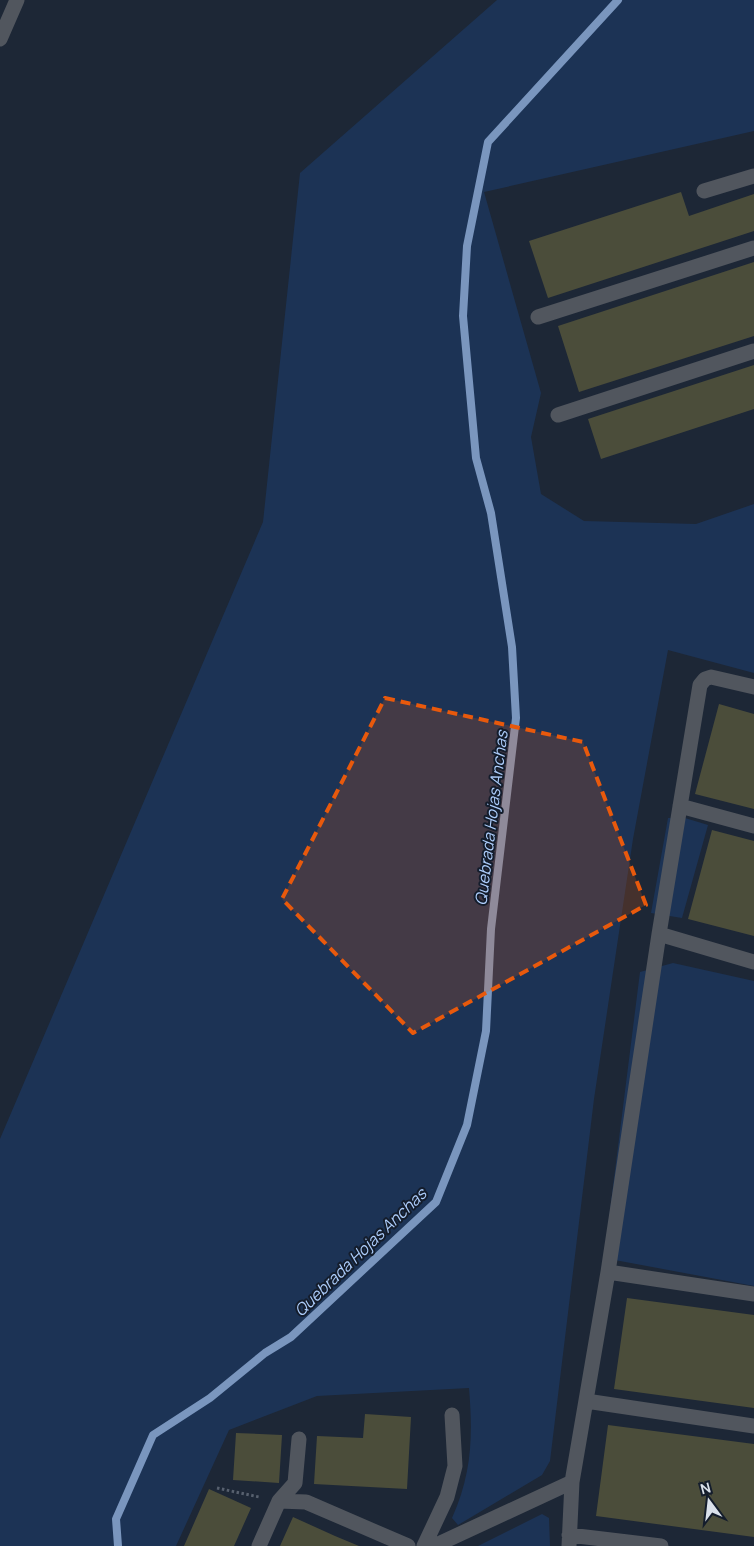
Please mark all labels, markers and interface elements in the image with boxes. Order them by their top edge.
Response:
water label: Quebrada Hojas Anchas [469,728,513,907]
water label: Quebrada Hojas Anchas [289,1182,432,1321]
north arrow [684,1476,734,1526]
text: N [698,1477,713,1498]

